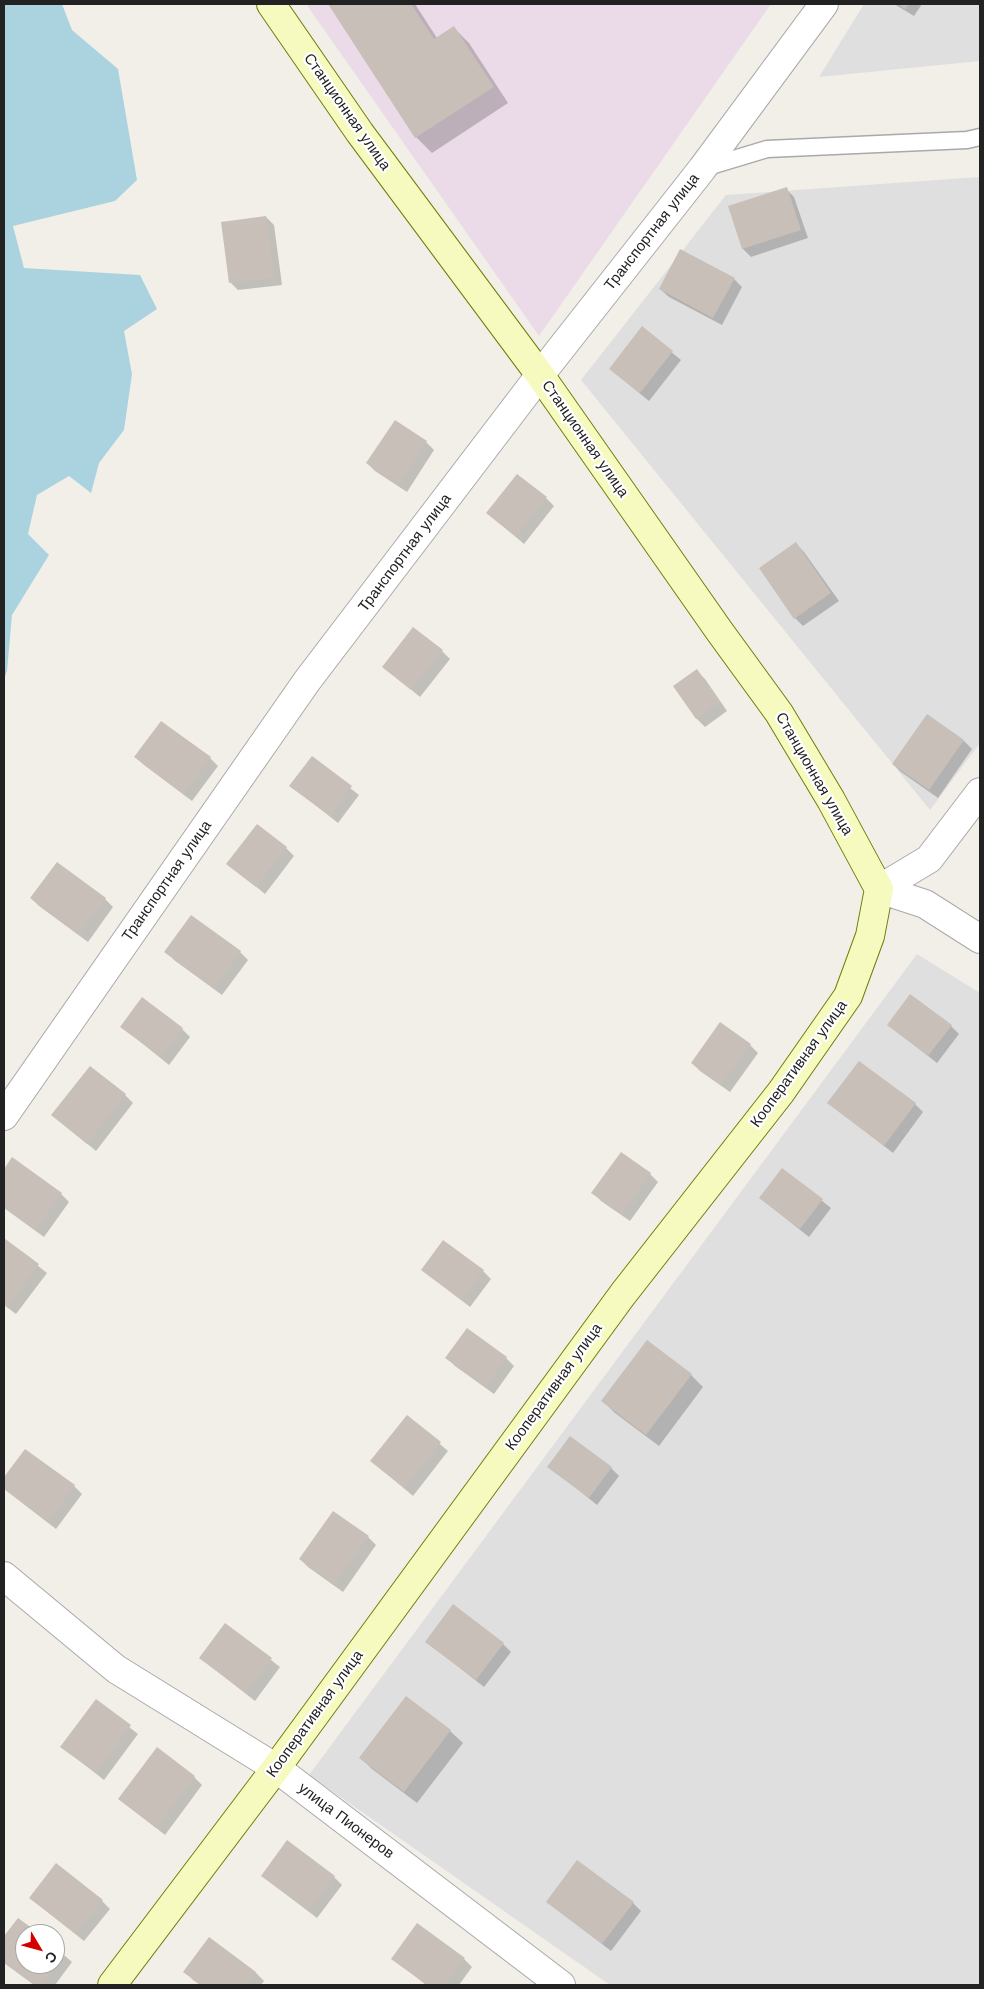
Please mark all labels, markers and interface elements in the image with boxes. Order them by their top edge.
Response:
street label: Станционная улица [300,50,394,174]
street label: Транспортная улица [601,170,703,294]
street label: Станционная улица [538,377,632,501]
street label: Транспортная улица [355,490,455,616]
street label: Станционная улица [771,709,857,839]
street label: Транспортная улица [119,817,215,945]
street label: Кооперативная улица [747,997,851,1131]
street label: Кооперативная улица [502,1320,606,1454]
street label: Кооперативная улица [263,1647,367,1781]
street label: улица Пионеров [295,1779,397,1863]
north arrow [15,1924,65,1974]
text: С [42,1949,61,1966]

